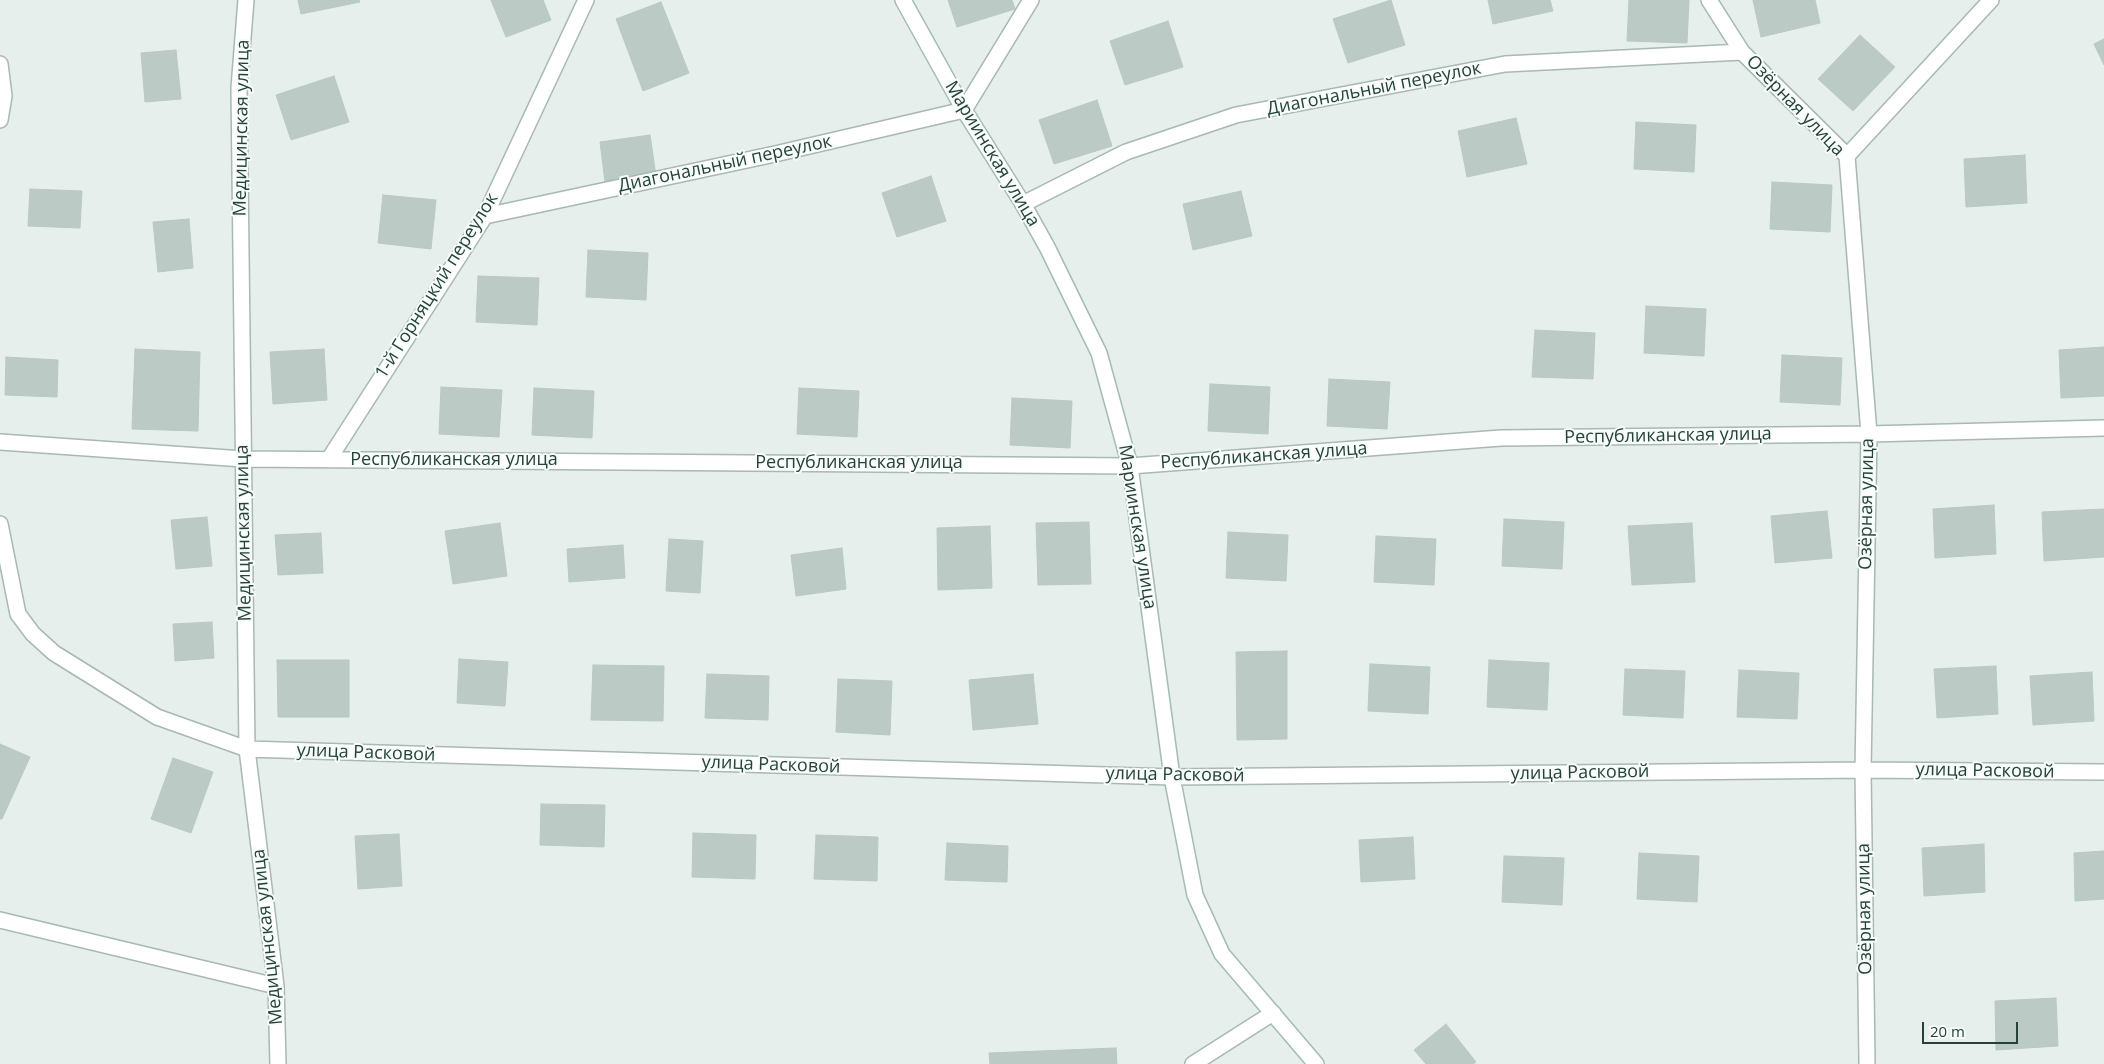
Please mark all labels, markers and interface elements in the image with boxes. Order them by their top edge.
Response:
street label: Медицинская улица [230,39,254,217]
street label: Озёрная улица [1741,51,1849,161]
street label: Диагональный переулок [1265,58,1483,120]
street label: Мариинская улица [940,77,1044,231]
street label: Диагональный переулок [616,131,834,197]
street label: 1-й Горняцкий переулок [371,189,503,383]
street label: Республиканская улица [1564,423,1772,449]
street label: Республиканская улица [1160,438,1368,474]
street label: Озёрная улица [1855,438,1879,570]
street label: Мариинская улица [1113,443,1161,611]
street label: Медицинская улица [232,444,256,622]
street label: Республиканская улица [350,449,558,471]
street label: Республиканская улица [755,452,963,474]
street label: улица Расковой [296,740,436,766]
street label: улица Расковой [701,752,841,778]
street label: улица Расковой [1915,759,2055,783]
street label: улица Расковой [1510,761,1650,785]
street label: улица Расковой [1105,763,1245,787]
street label: Озёрная улица [1853,843,1877,975]
street label: Медицинская улица [248,848,288,1026]
scale bar [1924,1012,2020,1044]
text: 20 m [1930,1021,1965,1041]

